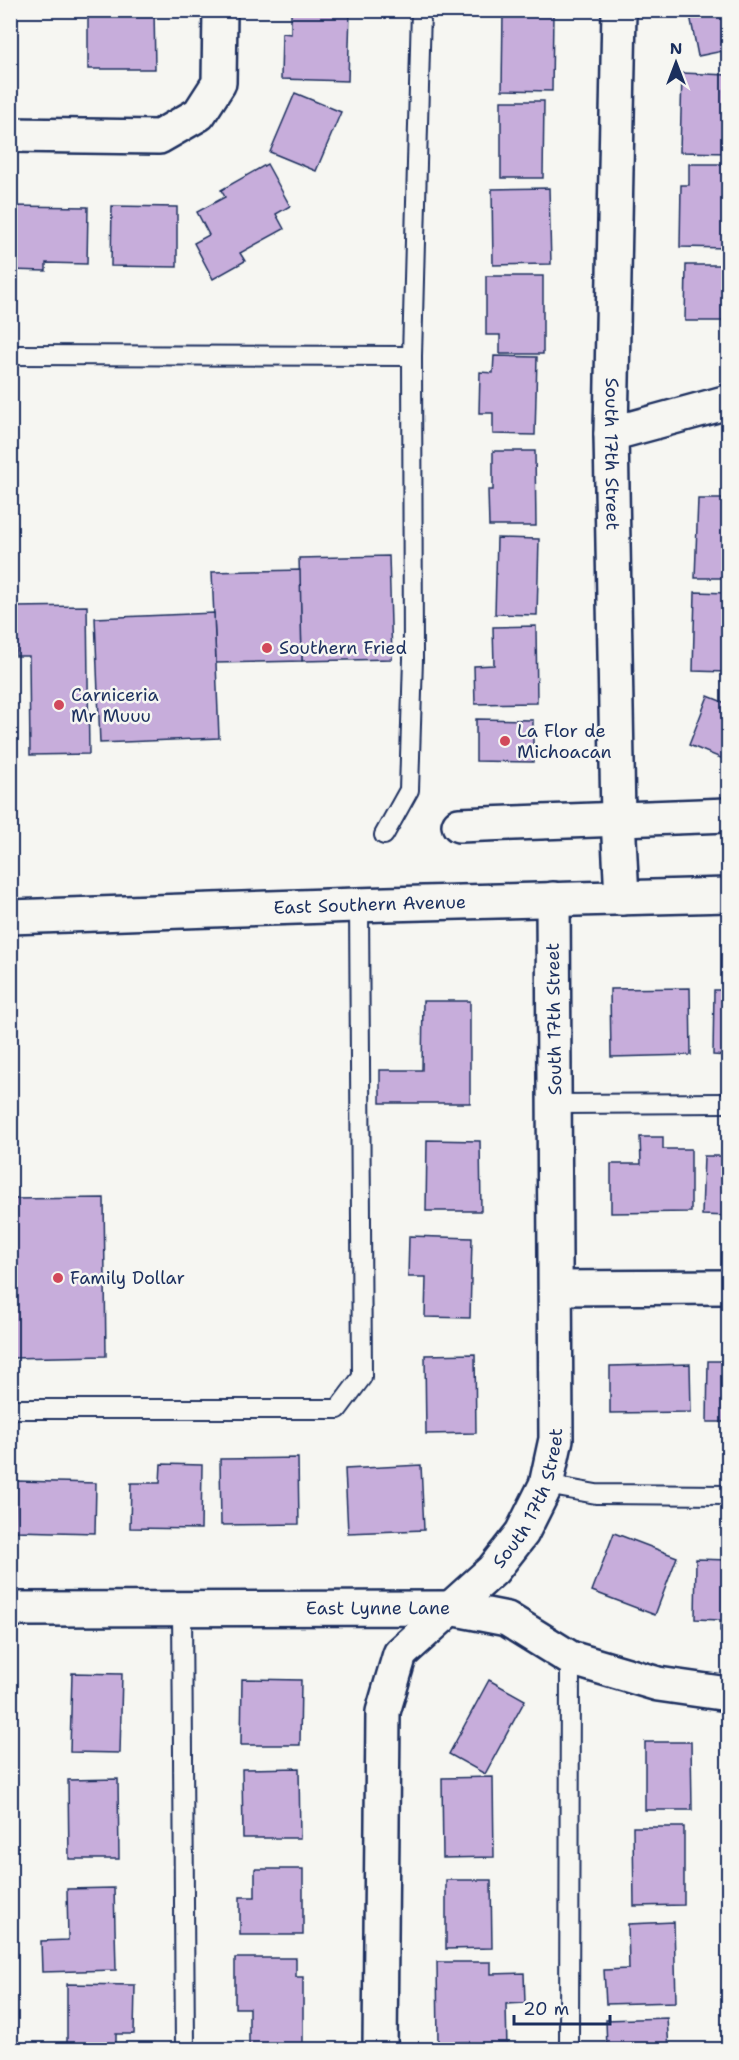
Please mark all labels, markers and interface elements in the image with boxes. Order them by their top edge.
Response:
north arrow [646,33,706,93]
text: N [670,38,682,59]
street label: South 17th Street [599,377,625,531]
place label: Southern Fried [279,636,407,660]
marker: Southern Fried [260,641,274,655]
place label: Carniceria Mr Muuu [71,683,159,728]
marker: Carniceria Mr Muuu [52,698,66,712]
place label: La Flor de Michoacan [517,719,612,764]
marker: La Flor de Michoacan [498,734,512,748]
street label: East Southern Avenue [273,890,466,920]
street label: South 17th Street [541,942,567,1096]
place label: Family Dollar [70,1266,185,1290]
marker: Family Dollar [51,1271,65,1285]
street label: South 17th Street [487,1428,568,1573]
street label: East Lynne Lane [306,1596,450,1620]
scale bar [514,1988,610,2026]
text: 20 m [523,1997,569,2021]

